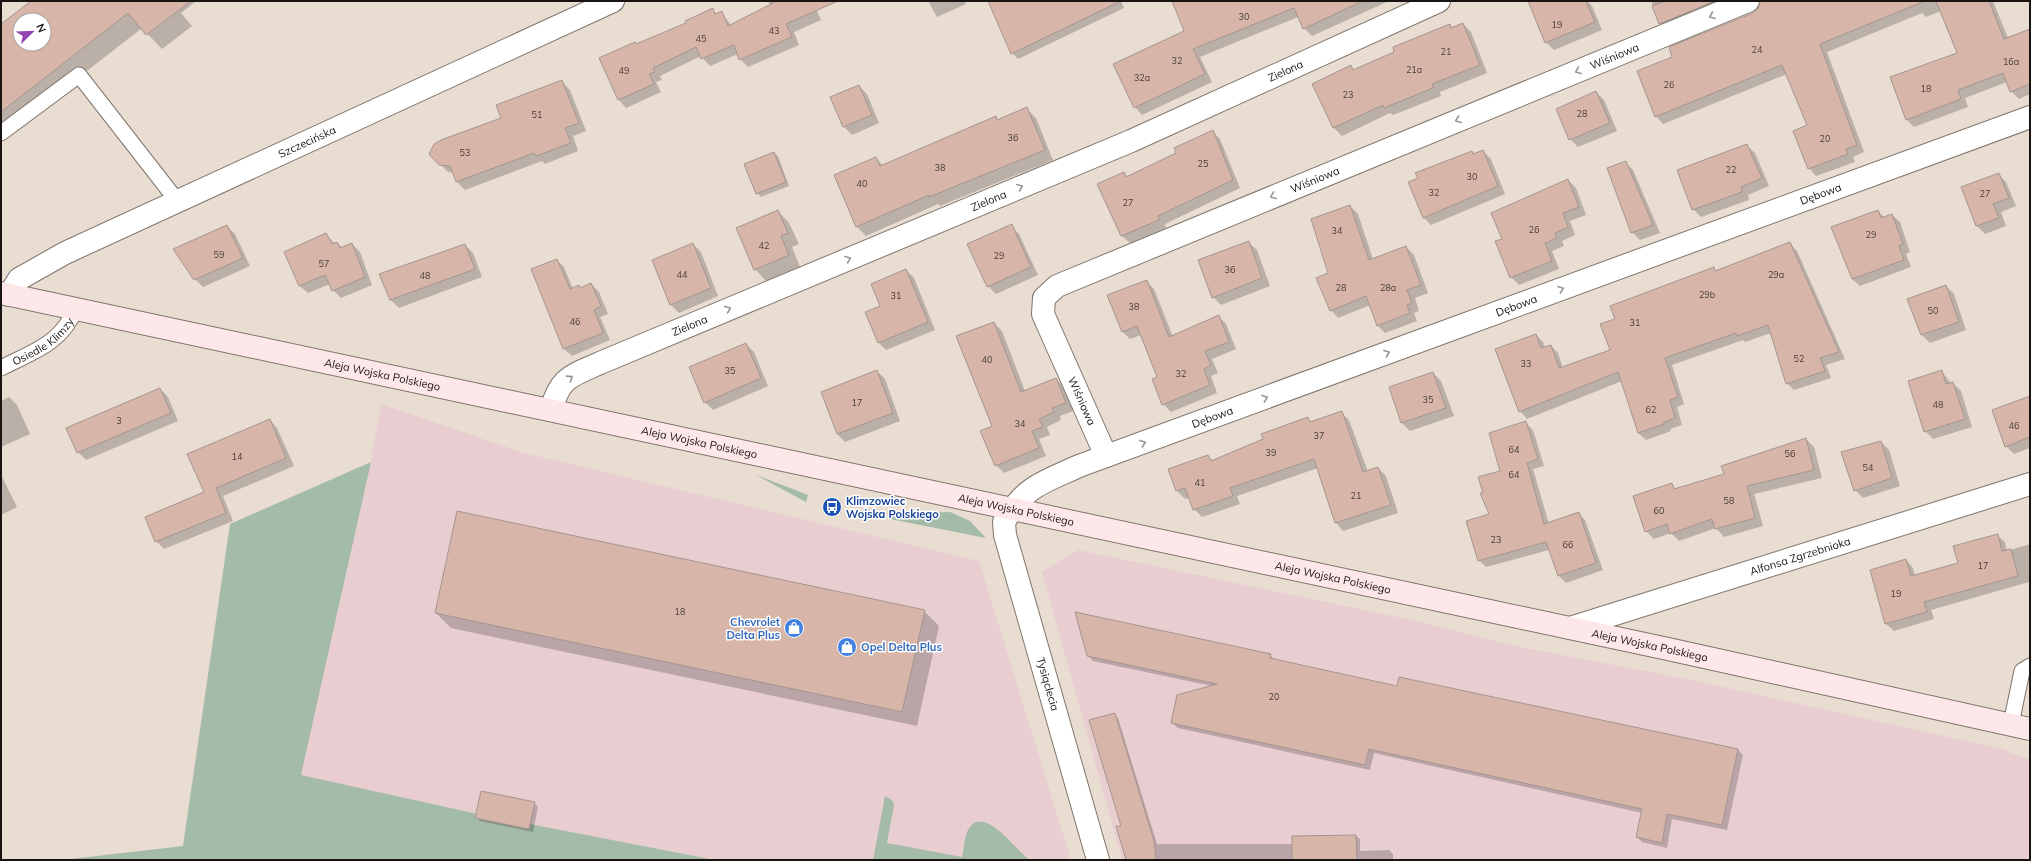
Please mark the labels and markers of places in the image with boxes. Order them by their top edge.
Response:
place label: Klimzowiec Wojska Polskiego [846,494,939,521]
bus stop icon: Klimzowiec Wojska Polskiego [821,496,843,518]
place label: Chevrolet Delta Plus [726,615,780,642]
shop icon: Chevrolet Delta Plus [783,617,805,639]
shop icon: Opel Delta Plus [836,636,858,658]
place label: Opel Delta Plus [861,640,942,654]

